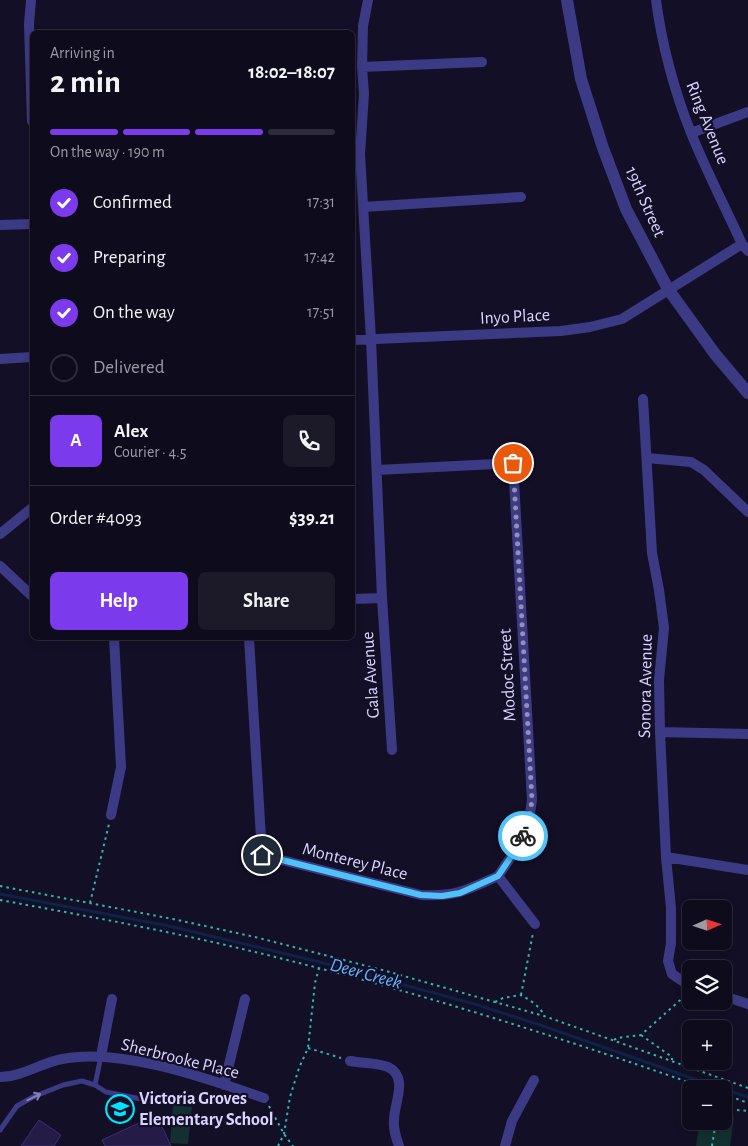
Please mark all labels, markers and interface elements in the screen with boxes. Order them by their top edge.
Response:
text: Arriving in [50,45,115,61]
text: 18:02–18:07 [248,63,335,82]
text: 2 min [50,66,121,98]
street label: Ring Avenue [682,79,732,167]
text: On the way · 190 m [50,144,165,160]
street label: 19th Street [622,164,669,240]
icon: check [50,189,78,217]
text: Confirmed [93,193,172,212]
text: 17:31 [307,194,335,210]
icon: check [50,244,78,272]
text: Preparing [93,248,166,267]
text: 17:42 [304,249,335,265]
icon: check [50,299,78,327]
text: On the way [93,303,175,322]
text: 17:51 [307,304,335,320]
street label: Inyo Place [479,306,551,328]
text: Delivered [93,358,165,377]
button: phone [283,415,335,467]
text: Alex [114,422,148,441]
text: A [70,431,82,450]
pin [492,442,534,484]
text: Courier · 4.5 [114,444,186,460]
icon: bag [499,449,527,477]
text: Order #4093 [50,509,142,528]
text: $39.21 [289,509,335,528]
button: Help [50,572,188,630]
button: Share [198,572,335,630]
street label: Modoc Street [497,628,519,722]
street label: Gala Avenue [359,631,383,719]
street label: Sonora Avenue [636,634,656,738]
courier [498,811,548,861]
icon: bike [509,822,537,850]
pin [241,834,283,876]
street label: Monterey Place [301,840,409,884]
icon: home [248,841,276,869]
north arrow [682,900,732,950]
map controls [682,900,732,1130]
water label: Deer Creek [328,955,404,993]
button: layers [682,960,732,1010]
button: + [682,1020,732,1070]
street label: Sherbrooke Place [119,1036,241,1082]
button: − [682,1080,732,1130]
place label: Victoria Groves Elementary School [139,1090,274,1129]
one-way arrow [26,1092,41,1101]
school or university icon: Victoria Groves Elementary School [105,1094,135,1124]

